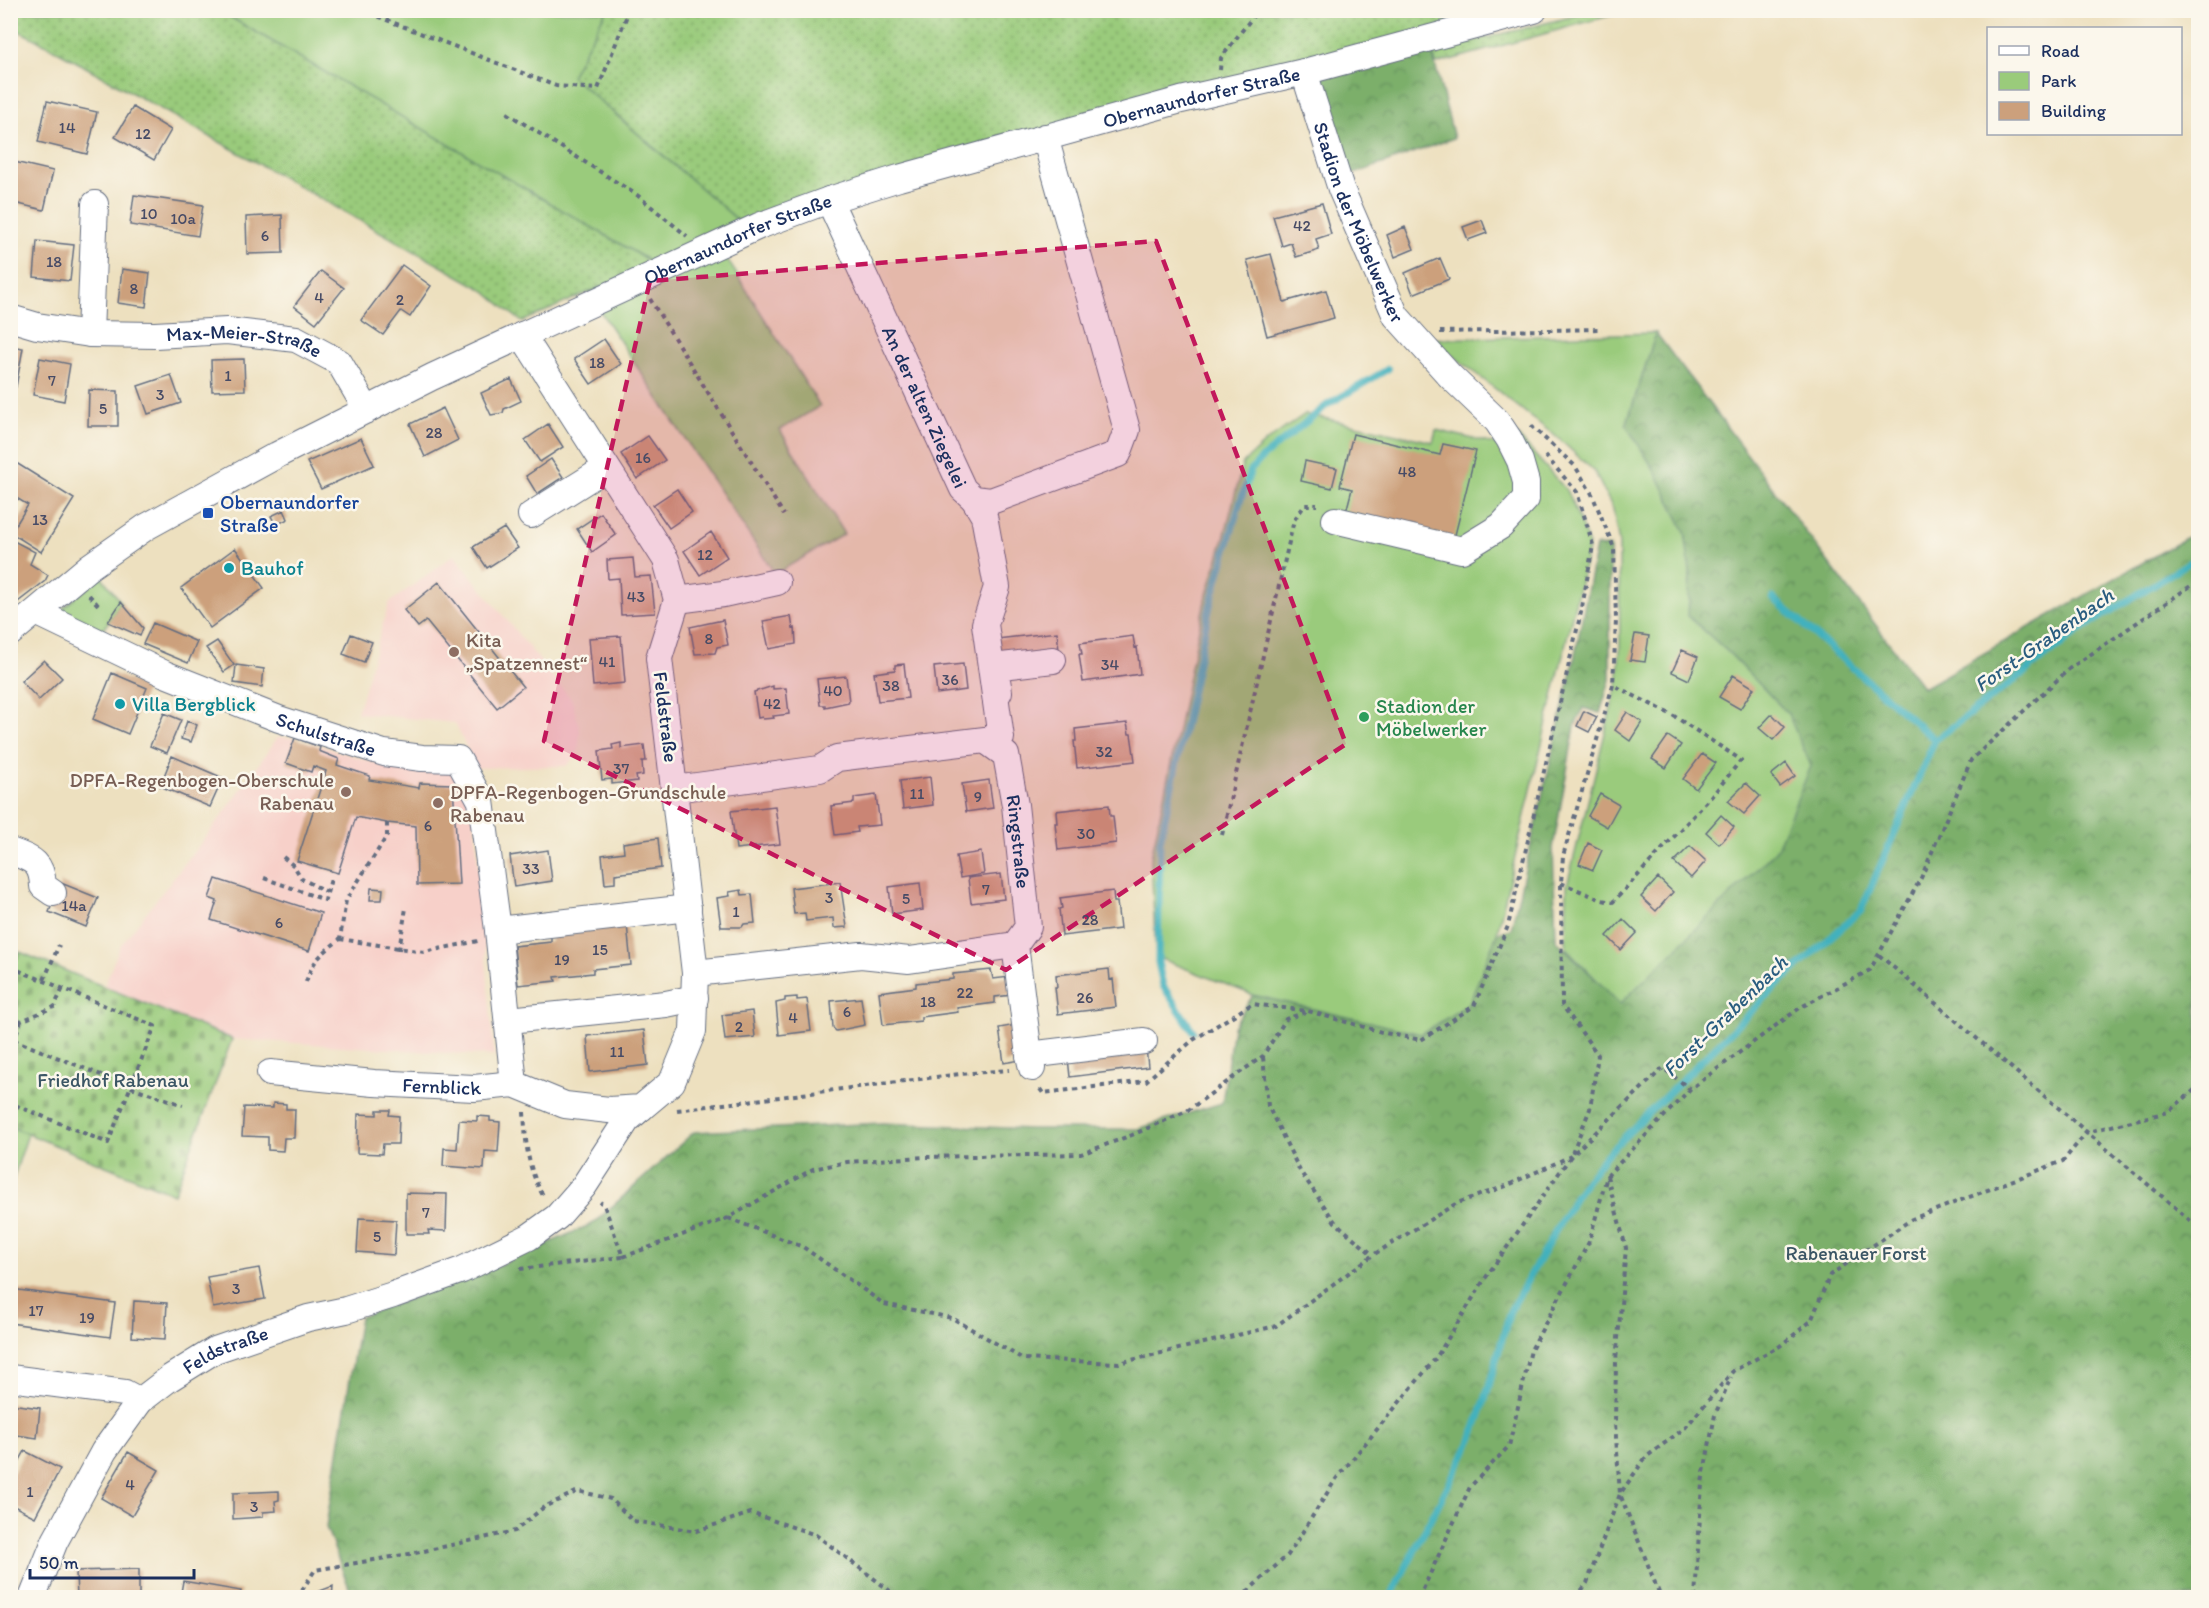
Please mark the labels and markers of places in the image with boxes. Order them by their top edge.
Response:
place label: Obernaundorfer Straße [220,490,360,537]
marker: Obernaundorfer Straße [201,506,215,520]
place label: Bauhof [241,556,304,580]
marker: Bauhof [222,561,236,575]
place label: Kita „Spatzennest“ [466,628,587,675]
marker: Kita „Spatzennest“ [447,645,461,659]
place label: Villa Bergblick [132,692,256,716]
place label: Stadion der Möbelwerker [1376,694,1486,741]
marker: Villa Bergblick [113,697,127,711]
marker: Stadion der Möbelwerker [1357,710,1371,724]
place label: DPFA-Regenbogen-Oberschule Rabenau [70,768,334,815]
place label: DPFA-Regenbogen-Grundschule Rabenau [450,780,726,827]
marker: DPFA-Regenbogen-Oberschule Rabenau [339,785,353,799]
marker: DPFA-Regenbogen-Grundschule Rabenau [431,796,445,810]

